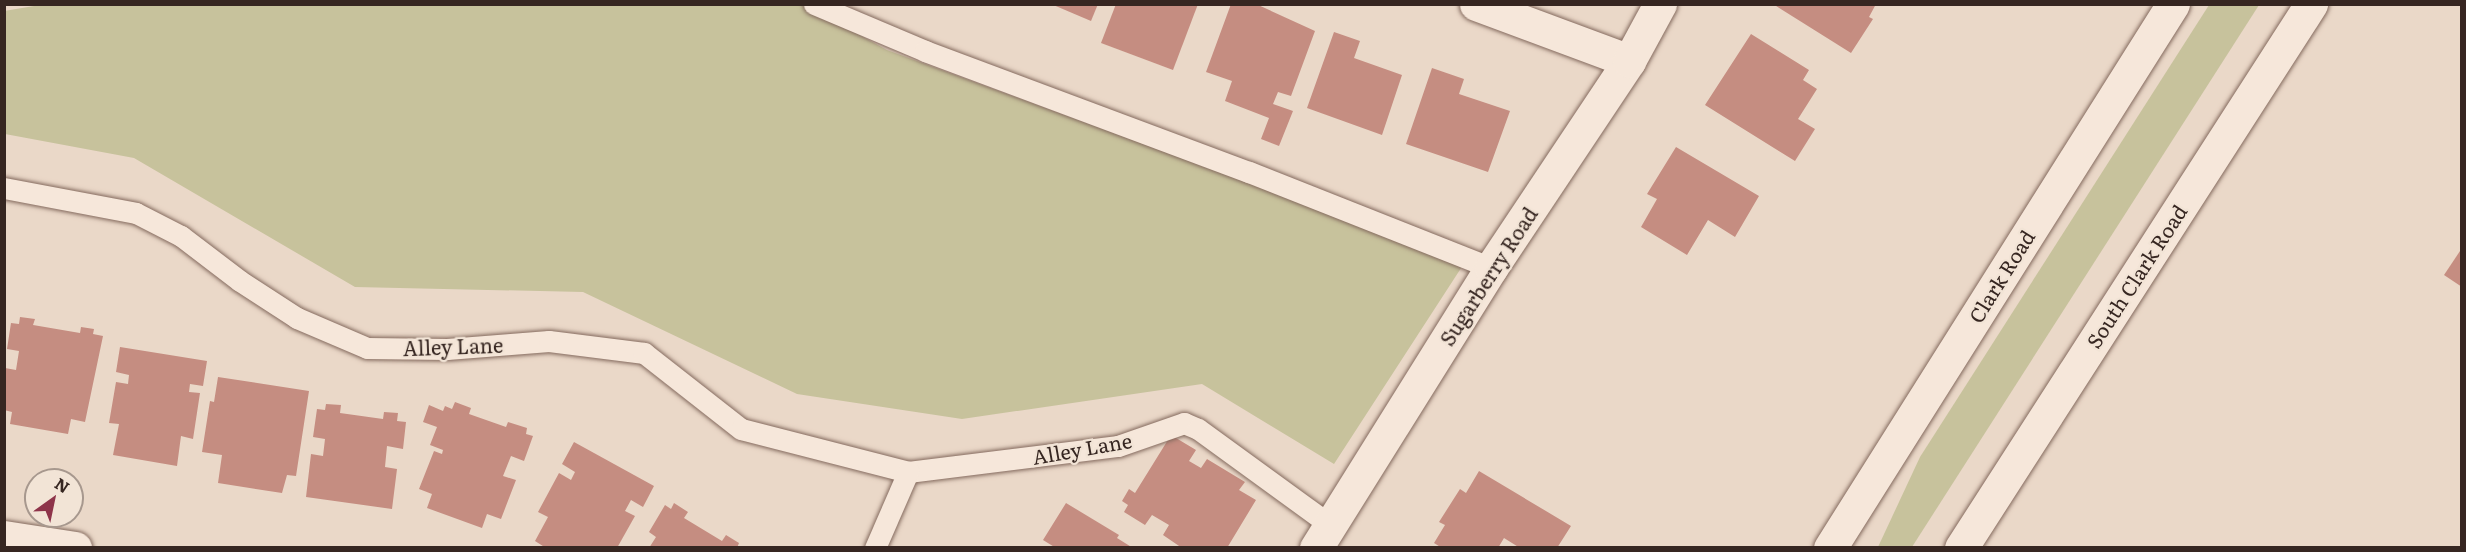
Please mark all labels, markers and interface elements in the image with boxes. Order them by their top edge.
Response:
street label: South Clark Road [2081,200,2191,352]
street label: Sugarberry Road [1434,202,1542,350]
street label: Clark Road [1963,225,2039,327]
street label: Alley Lane [402,332,504,360]
street label: Alley Lane [1031,427,1133,469]
north arrow [24,468,84,528]
text: N [51,471,75,498]

